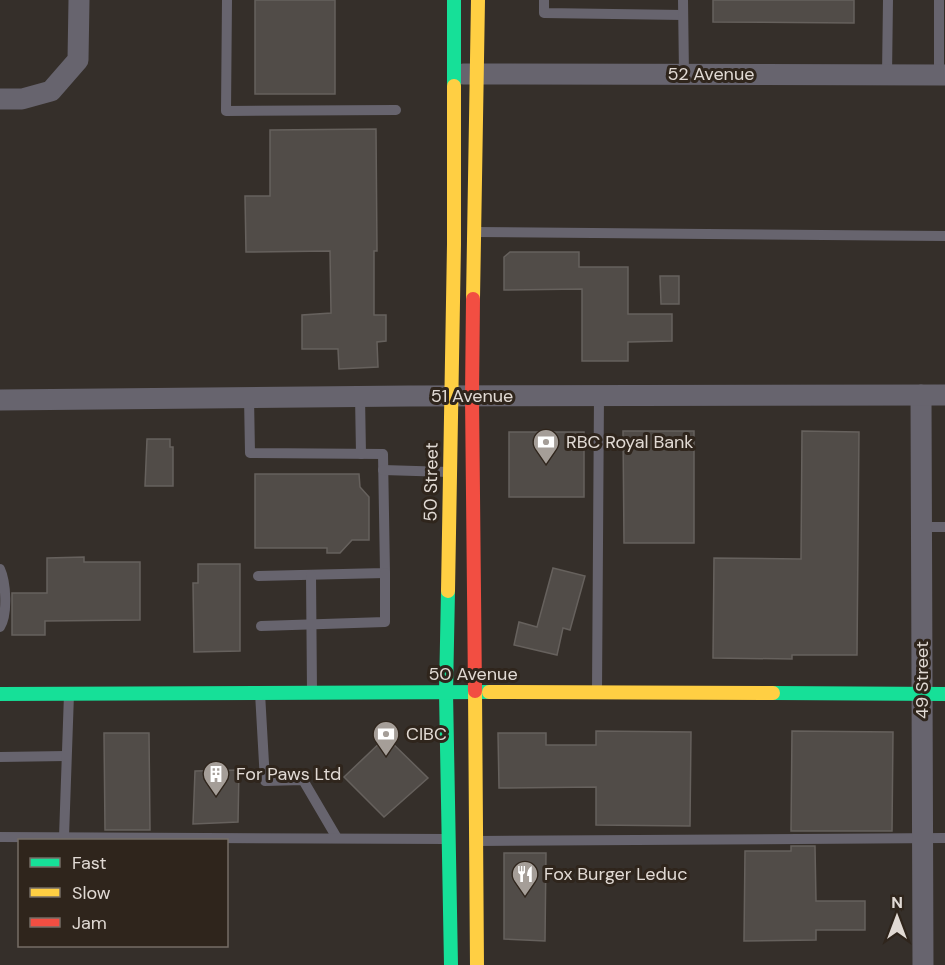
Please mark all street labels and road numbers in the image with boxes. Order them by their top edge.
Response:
street label: 52 Avenue [668,62,755,86]
street label: 51 Avenue [431,384,513,408]
street label: 50 Street [418,442,444,522]
street label: 49 Street [910,641,934,719]
street label: 50 Avenue [428,662,518,686]

